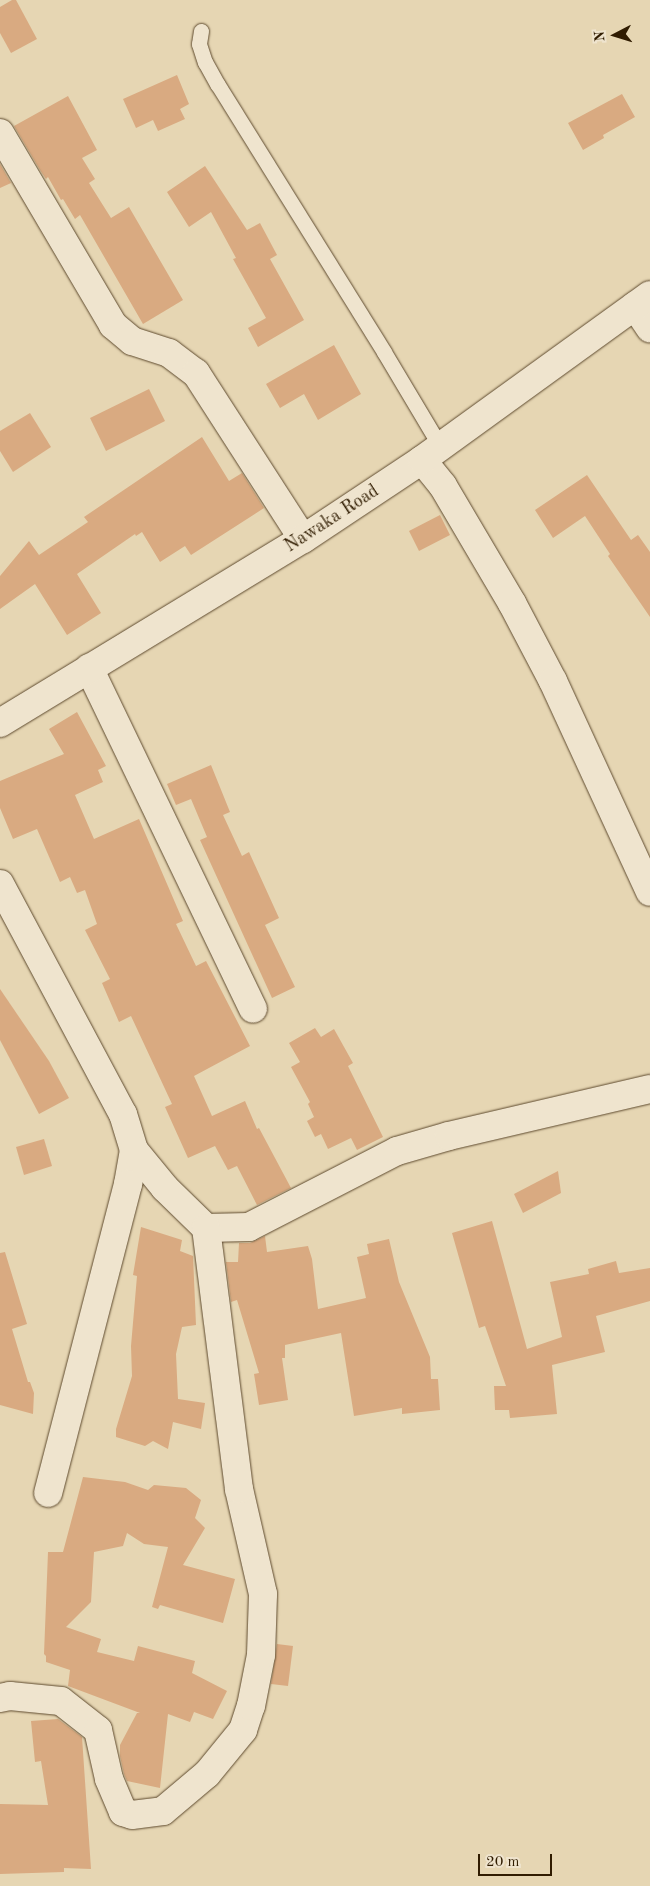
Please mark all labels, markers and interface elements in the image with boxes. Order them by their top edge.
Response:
north arrow [590,10,640,60]
text: N [593,30,607,42]
street label: Nawaka Road [281,481,383,557]
scale bar [480,1844,554,1876]
text: 20 m [486,1855,520,1870]

